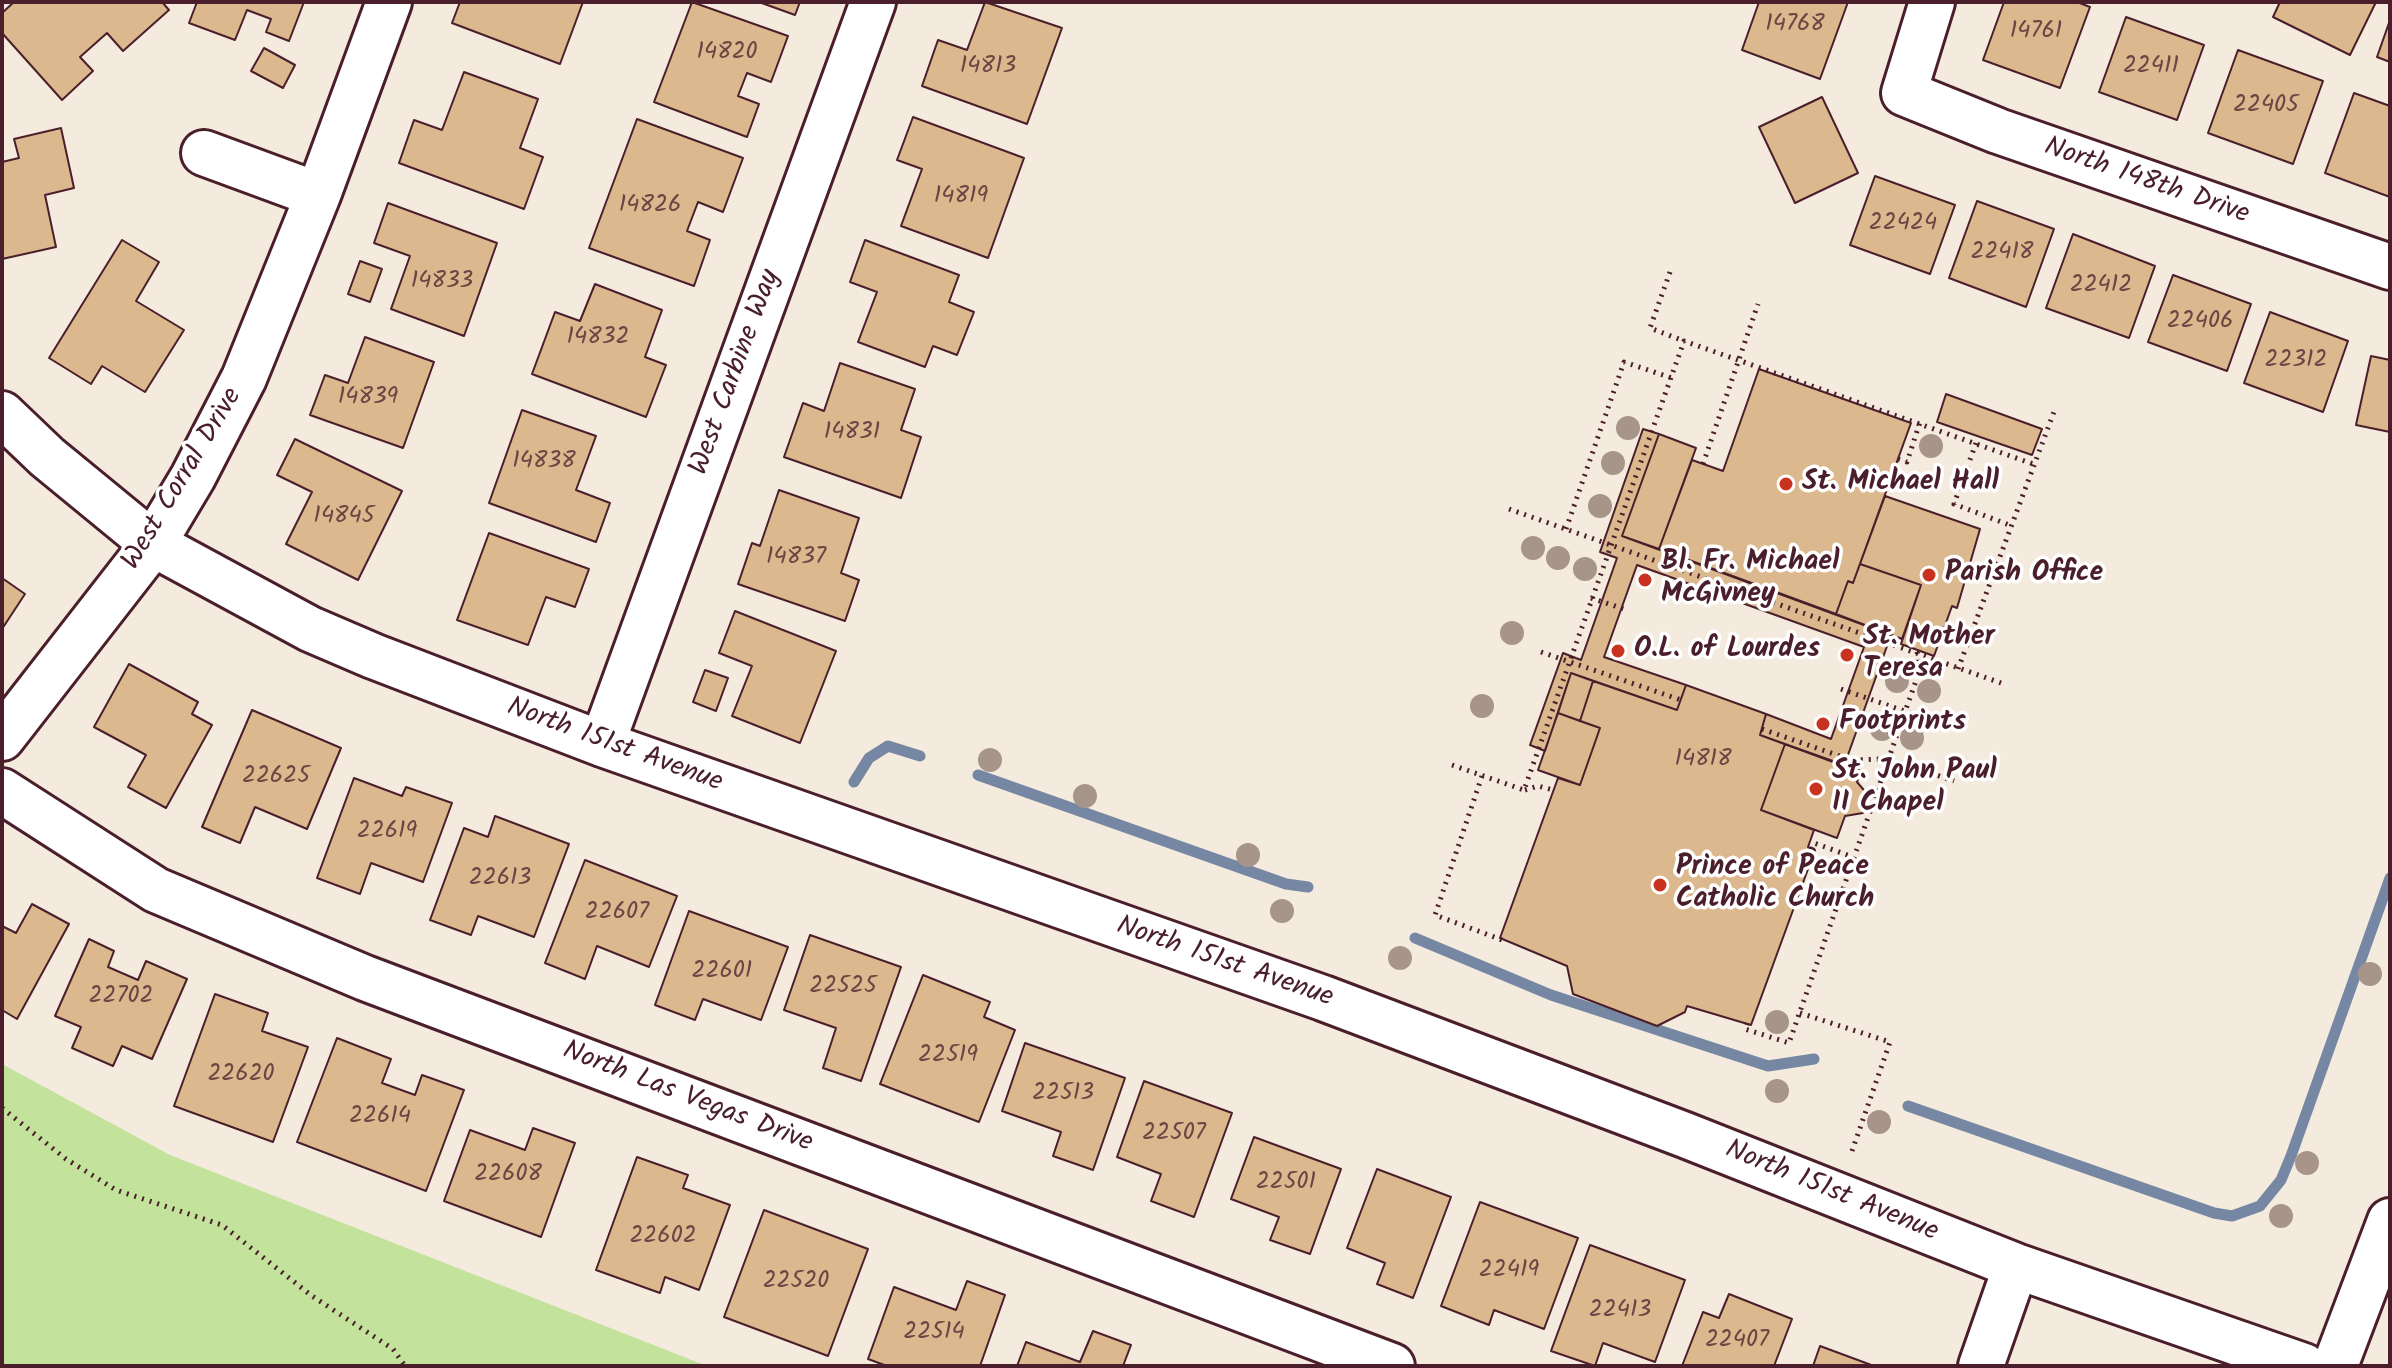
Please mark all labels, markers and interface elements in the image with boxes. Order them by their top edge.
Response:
house number: 14768 [1765,12,1825,40]
house number: 14761 [2010,19,2062,47]
house number: 14820 [696,40,758,68]
house number: 14813 [960,54,1016,82]
house number: 22411 [2123,54,2179,82]
house number: 22405 [2233,93,2299,121]
street label: North 148th Drive [2039,132,2253,234]
house number: 14819 [934,184,988,212]
house number: 14826 [619,193,681,221]
house number: 22424 [1869,211,1937,239]
house number: 22418 [1970,240,2034,268]
street label: West Carbine Way [684,266,790,480]
house number: 14833 [411,269,473,297]
house number: 22412 [2070,273,2132,301]
house number: 22406 [2167,309,2233,337]
house number: 14832 [567,325,629,353]
house number: 22312 [2264,348,2328,376]
street label: West Corral Drive [117,383,251,577]
house number: 14839 [338,385,398,413]
house number: 14831 [824,420,880,448]
house number: 14838 [512,449,576,477]
place label: St. Michael Hall [1802,467,1999,501]
marker: St. Michael Hall [1777,475,1795,493]
house number: 14845 [313,504,375,532]
house number: 14837 [766,545,826,573]
place label: Bl. Fr. Michael McGivney [1661,547,1839,613]
place label: Parish Office [1945,558,2103,592]
marker: Parish Office [1920,566,1938,584]
marker: Bl. Fr. Michael McGivney [1636,571,1654,589]
place label: St. Mother Teresa [1863,622,1995,688]
place label: O.L. of Lourdes [1634,634,1820,668]
marker: O.L. of Lourdes [1609,642,1627,660]
marker: St. Mother Teresa [1838,646,1856,664]
street label: North 151st Avenue [502,692,726,802]
place label: Footprints [1839,707,1966,741]
marker: Footprints [1814,715,1832,733]
house number: 14818 [1674,747,1732,775]
place label: St. John Paul II Chapel [1832,756,1997,822]
house number: 22625 [242,764,310,792]
marker: St. John Paul II Chapel [1807,780,1825,798]
house number: 22619 [357,819,417,847]
place label: Prince of Peace Catholic Church [1676,852,1874,918]
house number: 22613 [469,866,531,894]
marker: Prince of Peace Catholic Church [1651,876,1669,894]
house number: 22607 [585,900,649,928]
street label: North 151st Avenue [1111,911,1337,1017]
house number: 22601 [692,959,752,987]
house number: 22525 [809,974,877,1002]
house number: 22702 [89,984,153,1012]
street label: North Las Vegas Drive [557,1036,817,1162]
house number: 22519 [918,1043,978,1071]
house number: 22620 [207,1062,275,1090]
house number: 22513 [1032,1081,1094,1109]
house number: 22614 [349,1104,411,1132]
house number: 22507 [1142,1121,1206,1149]
street label: North 151st Avenue [1719,1135,1943,1251]
house number: 22608 [474,1162,542,1190]
house number: 22501 [1256,1170,1316,1198]
house number: 22602 [629,1224,697,1252]
house number: 22419 [1479,1258,1539,1286]
house number: 22520 [763,1269,829,1297]
house number: 22413 [1589,1298,1651,1326]
house number: 22514 [903,1320,965,1348]
house number: 22407 [1705,1328,1769,1356]

